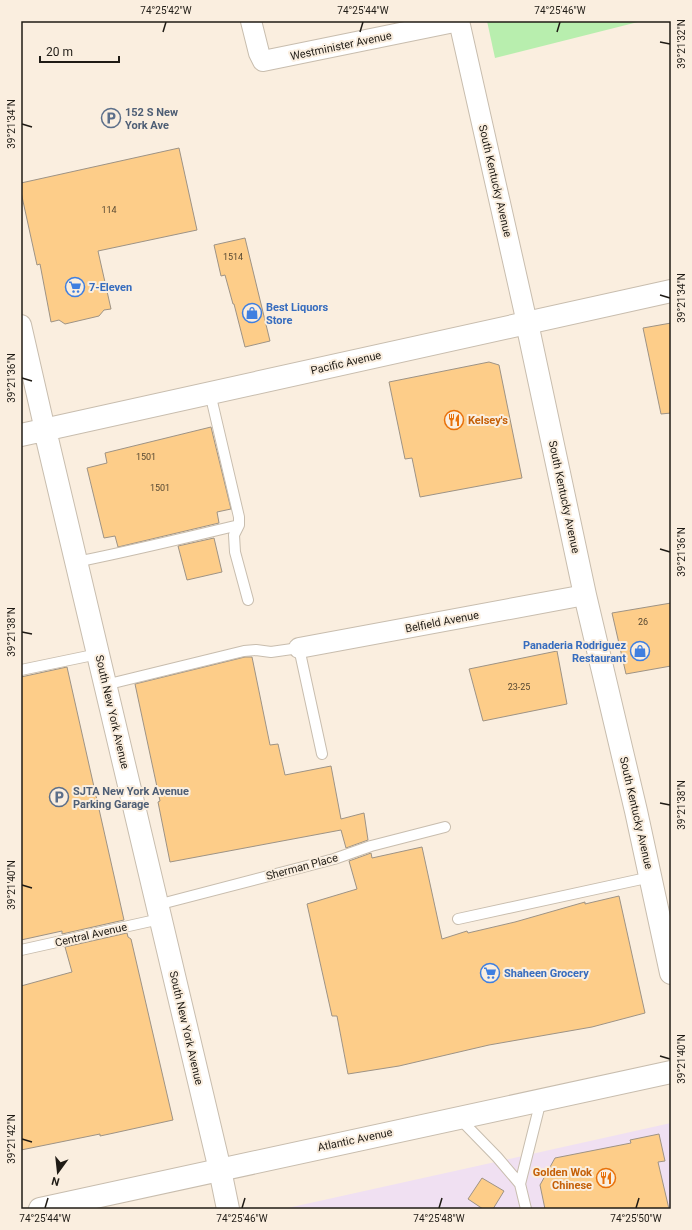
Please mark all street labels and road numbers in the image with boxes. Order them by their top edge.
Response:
street label: Westminister Avenue [289,29,393,63]
street label: South Kentucky Avenue [476,124,514,239]
street label: Pacific Avenue [310,349,383,377]
street label: South Kentucky Avenue [546,439,582,555]
street label: Belfield Avenue [404,608,480,636]
street label: South New York Avenue [93,654,131,770]
street label: South Kentucky Avenue [617,756,655,871]
street label: Sherman Place [265,851,339,883]
street label: Central Avenue [54,920,128,950]
street label: South New York Avenue [167,970,205,1086]
street label: Atlantic Avenue [316,1126,394,1154]

